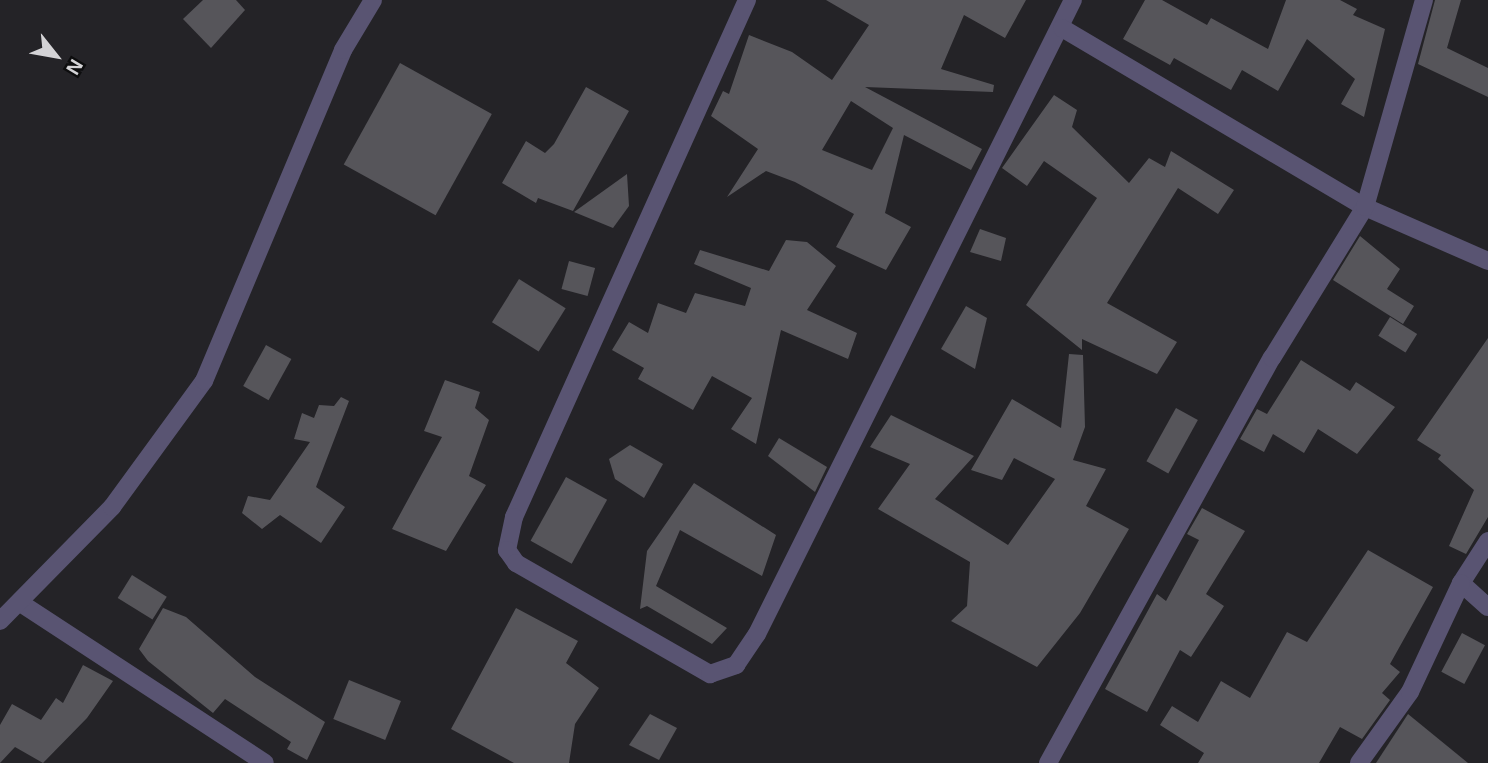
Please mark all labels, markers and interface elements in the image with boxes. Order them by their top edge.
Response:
north arrow [21,21,91,91]
text: N [62,56,87,78]

